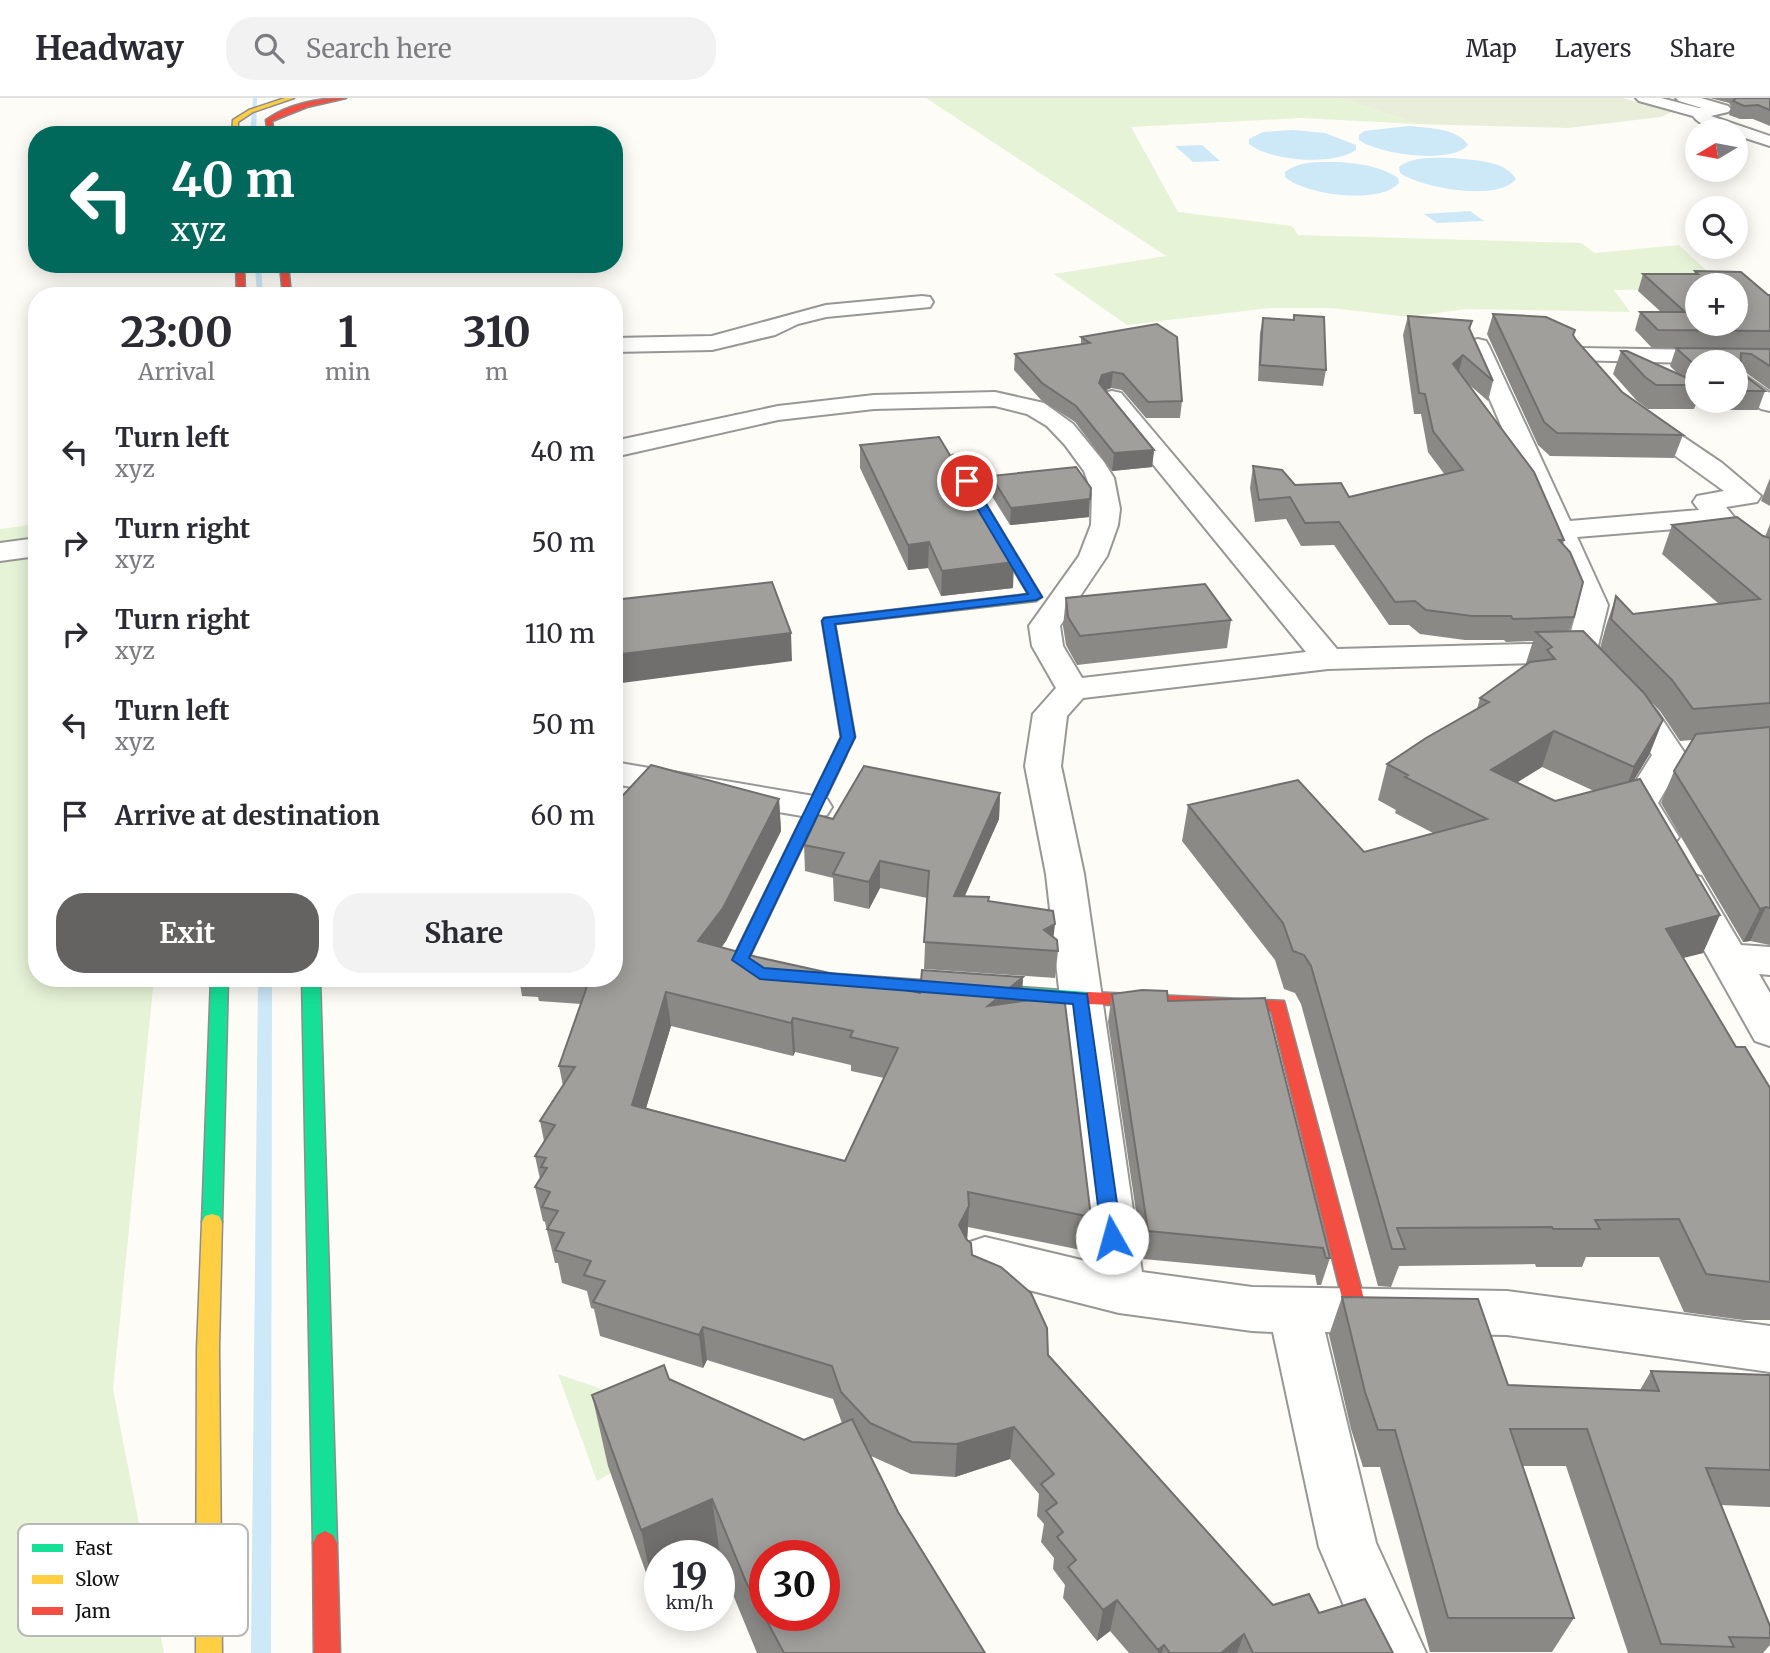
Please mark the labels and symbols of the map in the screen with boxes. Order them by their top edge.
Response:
north arrow [1685,119,1748,182]
pin [937,451,997,511]
position arrow [1075,1201,1149,1275]
legend [18,1524,248,1636]
text: Fast [75,1536,113,1560]
speed limit sign: 30 [749,1540,840,1631]
text: Slow [75,1567,120,1591]
text: Jam [74,1599,111,1623]

